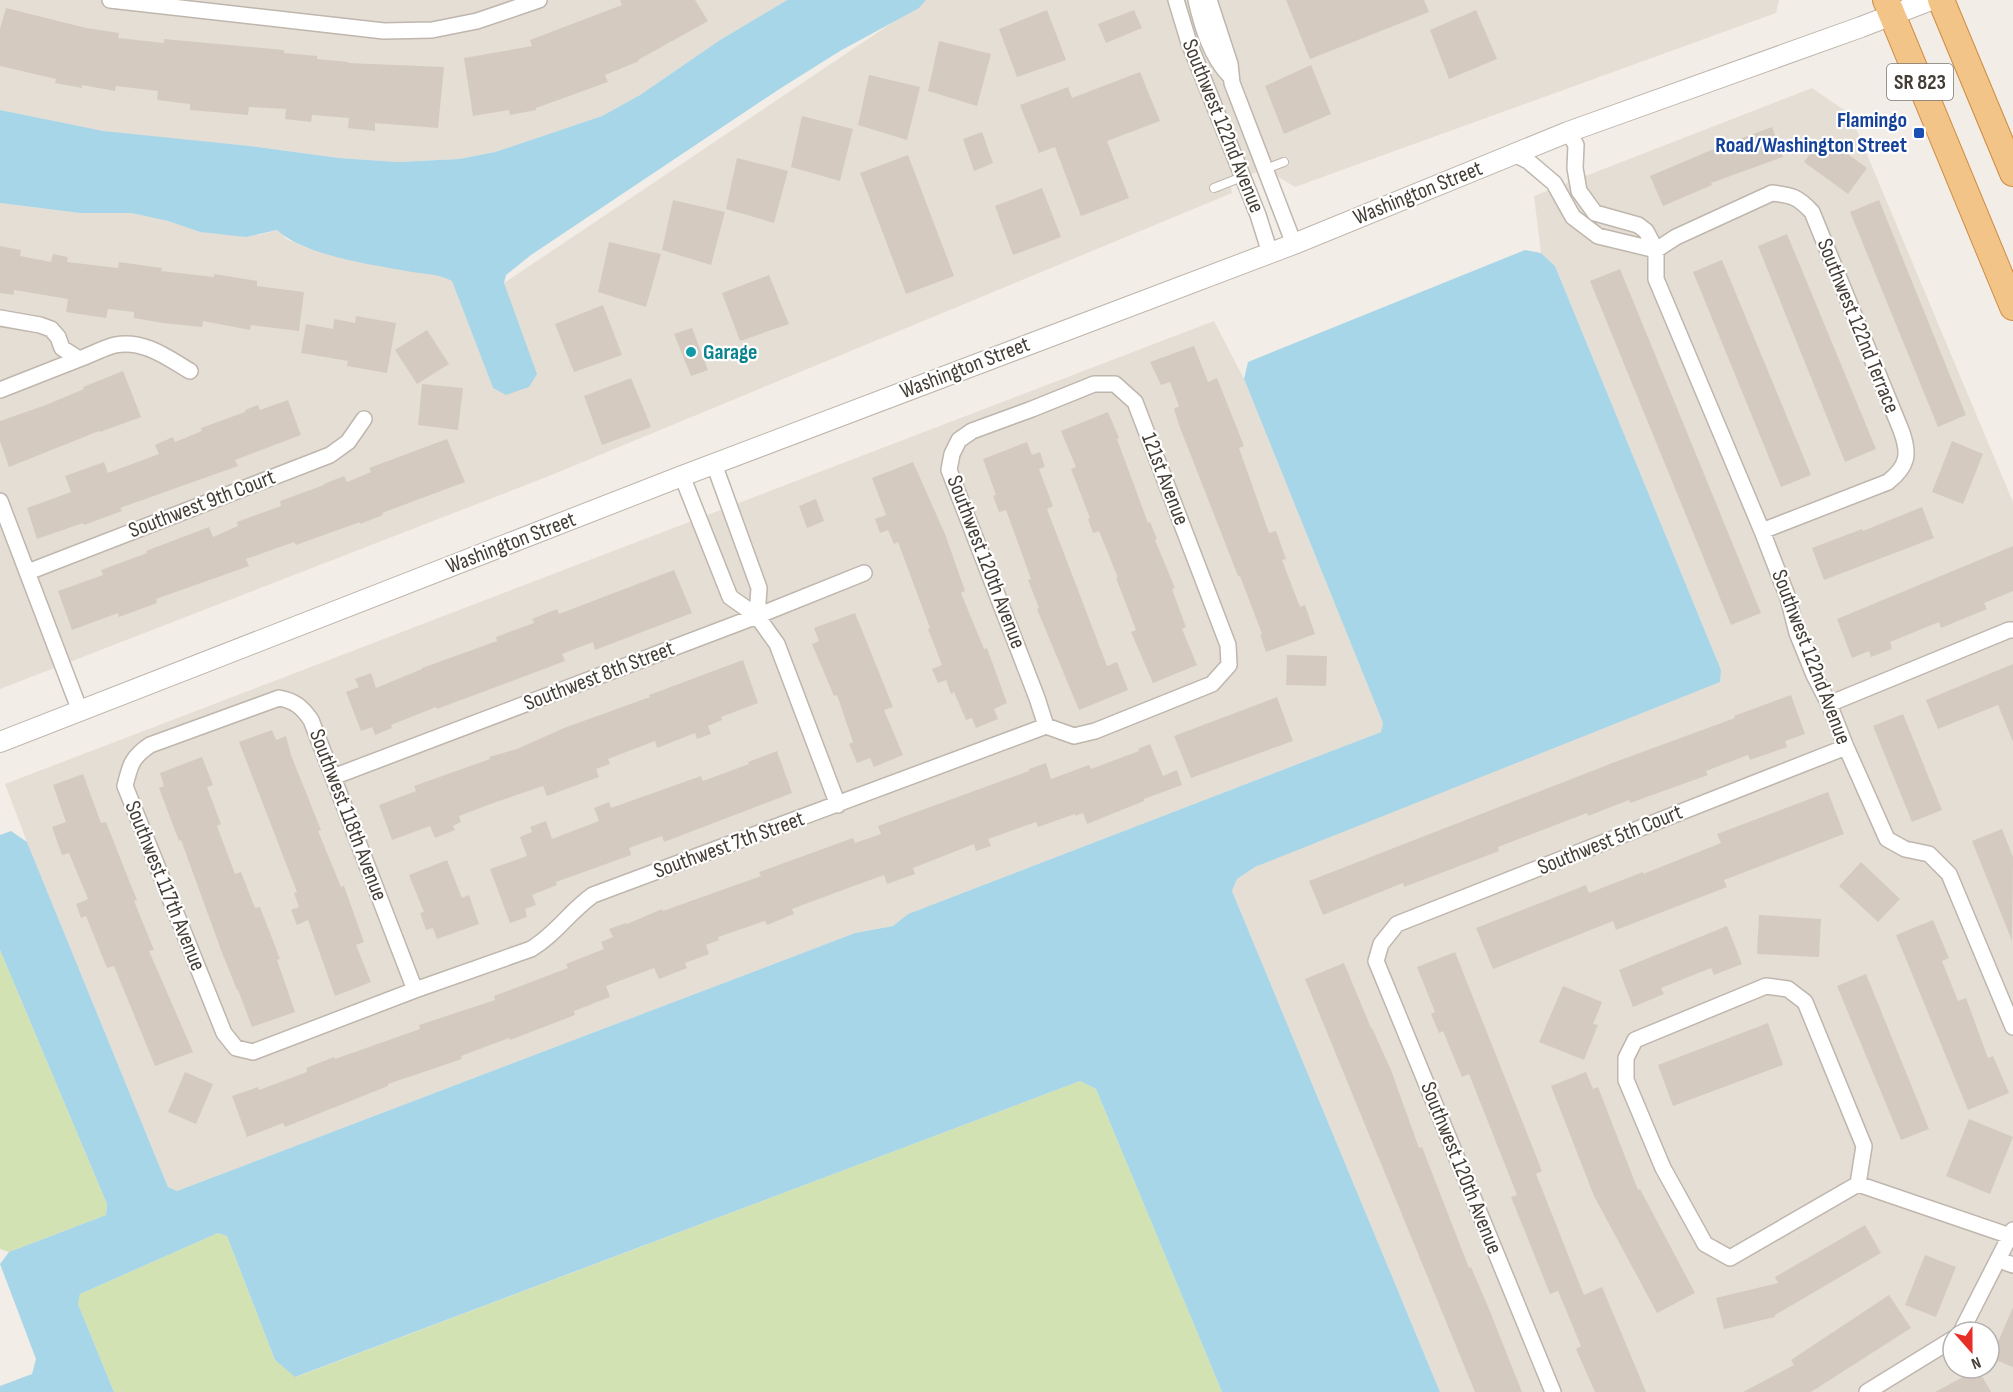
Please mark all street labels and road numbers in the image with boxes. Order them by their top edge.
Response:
street label: Southwest 122nd Avenue [1176,35,1270,217]
road number: SR 823 [1887,64,1953,100]
street label: Washington Street [1350,155,1487,231]
street label: Southwest 122nd Terrace [1811,235,1905,417]
street label: Washington Street [896,331,1034,405]
street label: 121st Avenue [1135,429,1195,529]
street label: Southwest 9th Court [125,464,279,544]
street label: Southwest 120th Avenue [941,472,1031,652]
street label: Washington Street [442,506,580,580]
street label: Southwest 122nd Avenue [1765,566,1857,748]
street label: Southwest 8th Street [520,635,678,717]
street label: Southwest 118th Avenue [303,725,393,905]
street label: Southwest 117th Avenue [119,797,211,975]
street label: Southwest 5th Court [1534,799,1687,881]
street label: Southwest 7th Street [650,805,808,885]
street label: Southwest 120th Avenue [1414,1078,1508,1258]

